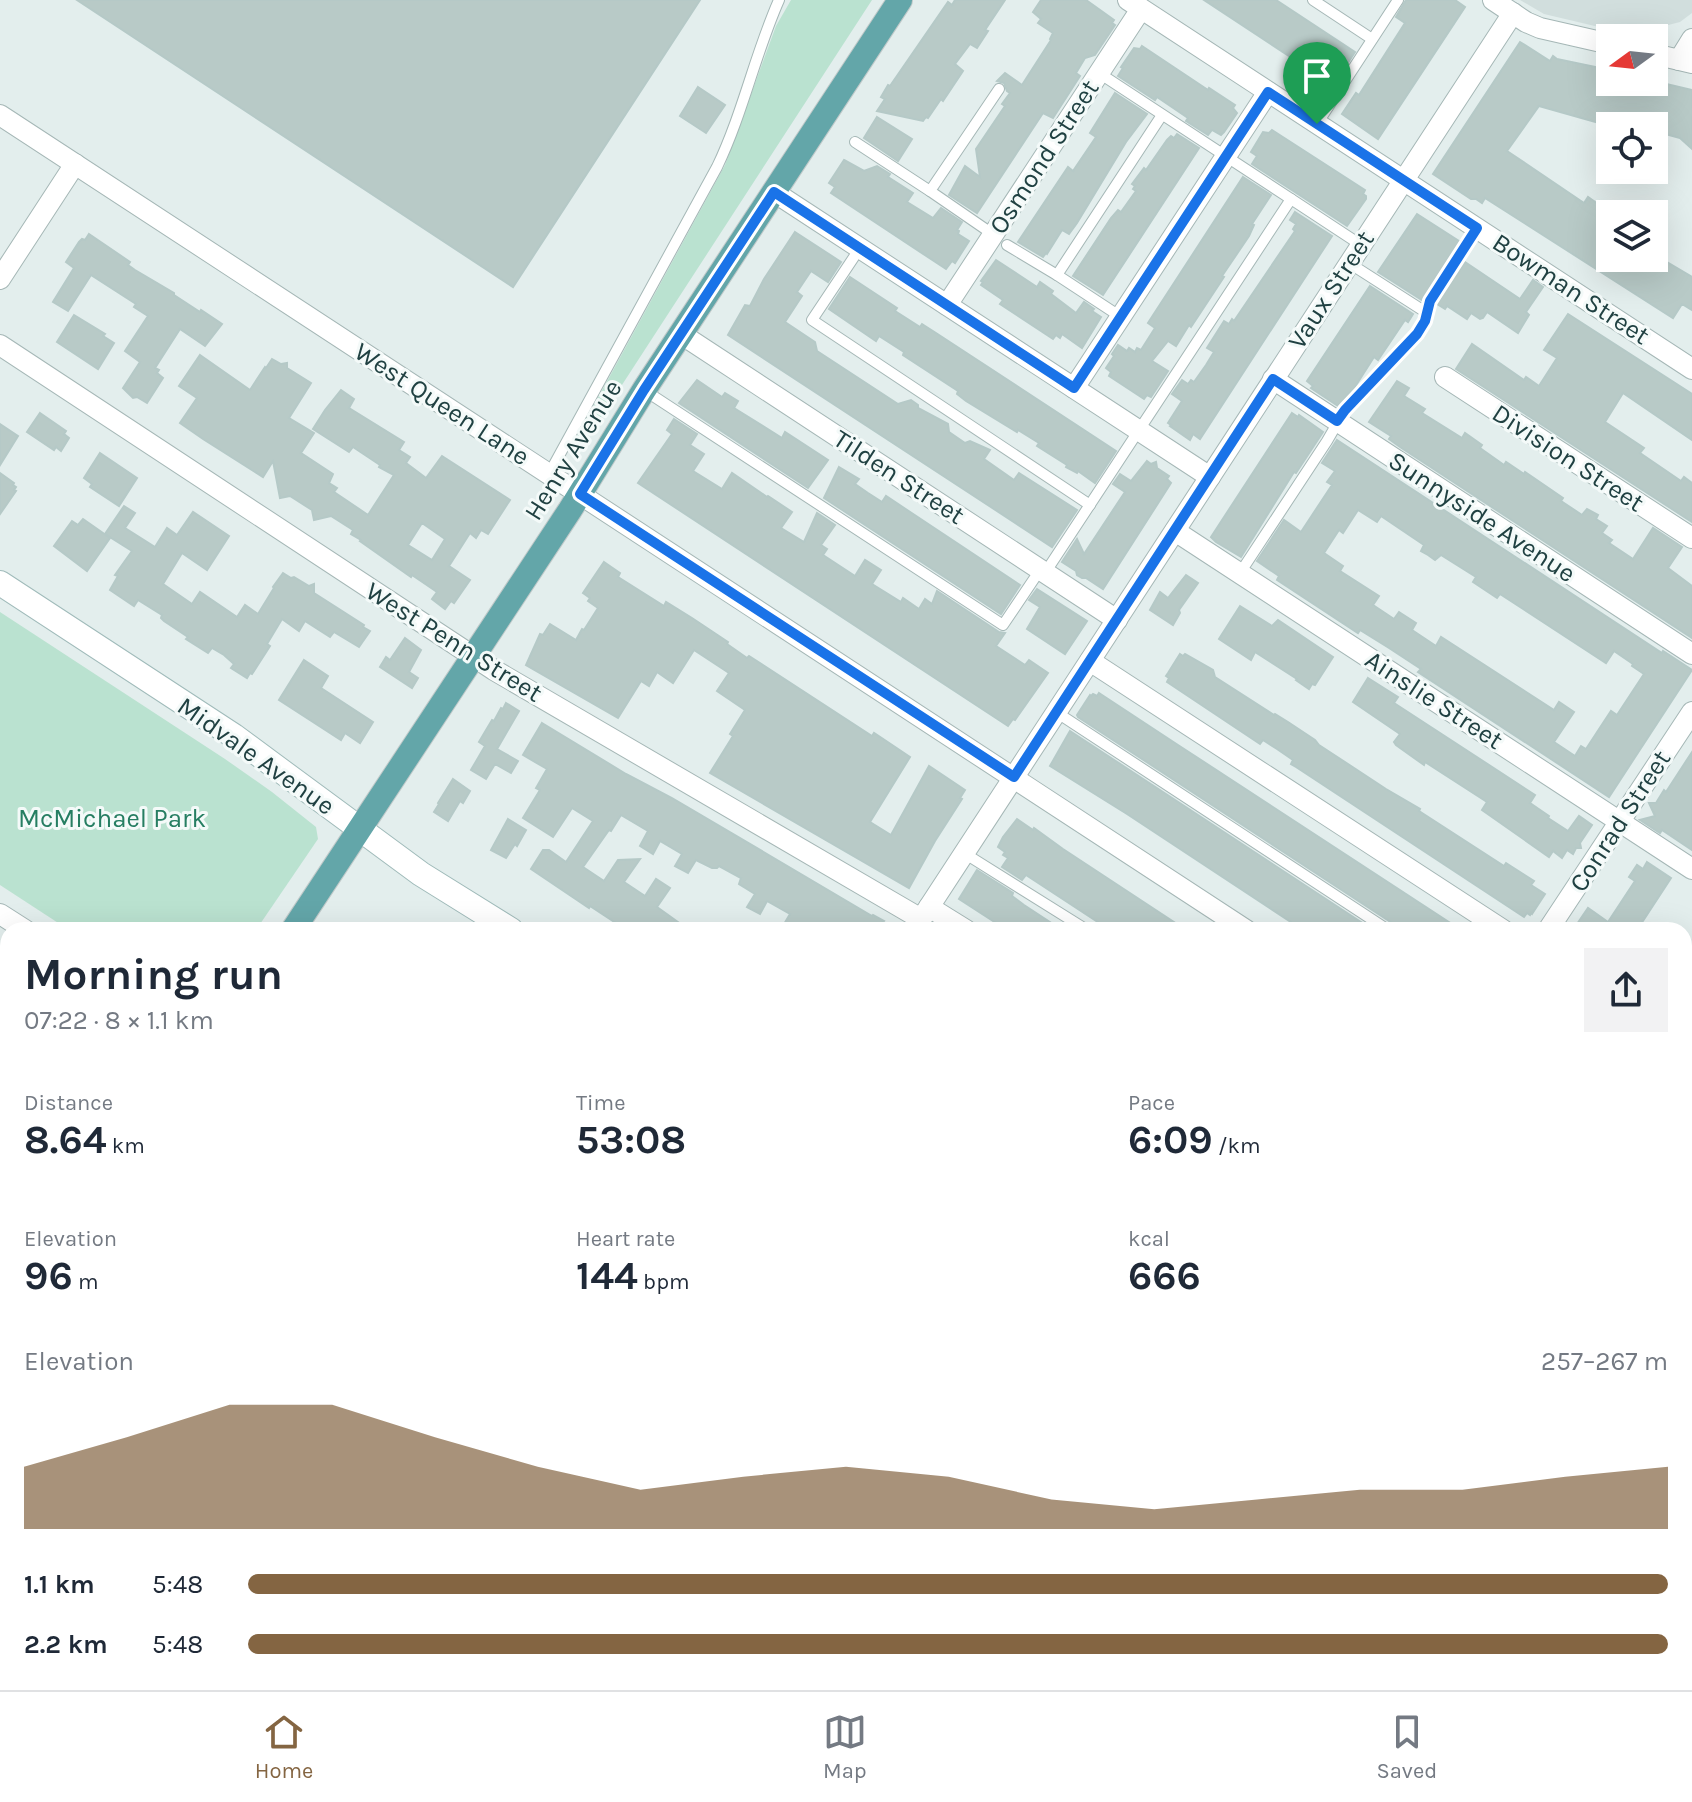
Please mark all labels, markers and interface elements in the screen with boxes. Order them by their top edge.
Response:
north arrow [1596,24,1668,96]
map controls [1596,24,1668,272]
pin [1283,42,1351,124]
icon: arrive [1295,54,1339,98]
street label: Osmond Street [983,74,1105,240]
button: locate [1596,112,1668,184]
button: layers [1596,200,1668,272]
street label: Vaux Street [1281,225,1381,355]
street label: Bowman Street [1487,227,1656,351]
street label: West Queen Lane [349,336,535,472]
street label: Henry Avenue [518,374,628,526]
street label: Division Street [1486,397,1650,519]
street label: Tilden Street [828,423,971,531]
street label: Sunnyside Avenue [1383,445,1581,589]
street label: West Penn Street [360,575,548,709]
street label: Ainslie Street [1359,644,1509,756]
street label: Midvale Avenue [171,690,341,822]
street label: Conrad Street [1563,744,1677,898]
park label: McMichael Park [18,803,206,834]
button: share [1584,948,1668,1032]
text: Morning run [24,949,283,1000]
text: 07:22 · 8 × 1.1 km [24,1005,214,1036]
text: Distance [24,1090,113,1116]
text: Time [576,1090,625,1116]
text: Pace [1128,1090,1175,1116]
text: 8.64 [24,1116,107,1163]
text: 53:08 [576,1116,686,1163]
text: 6:09 [1128,1116,1213,1163]
text: km [107,1133,145,1159]
text: /km [1213,1133,1260,1159]
text: Elevation [24,1226,117,1252]
text: Heart rate [576,1226,675,1252]
text: kcal [1128,1226,1170,1252]
text: 96 [24,1252,73,1299]
text: 144 [576,1252,638,1299]
text: 666 [1128,1252,1201,1299]
text: m [73,1269,99,1295]
text: bpm [638,1269,690,1295]
text: Elevation [24,1346,134,1377]
text: 257–267 m [1541,1346,1668,1377]
text: 1.1 km [24,1569,95,1600]
text: 5:48 [152,1569,203,1600]
text: 2.2 km [24,1629,108,1660]
text: 5:48 [152,1629,203,1660]
tab: Home [255,1710,313,1784]
tab: Map [823,1710,867,1784]
tab: Saved [1376,1710,1437,1784]

